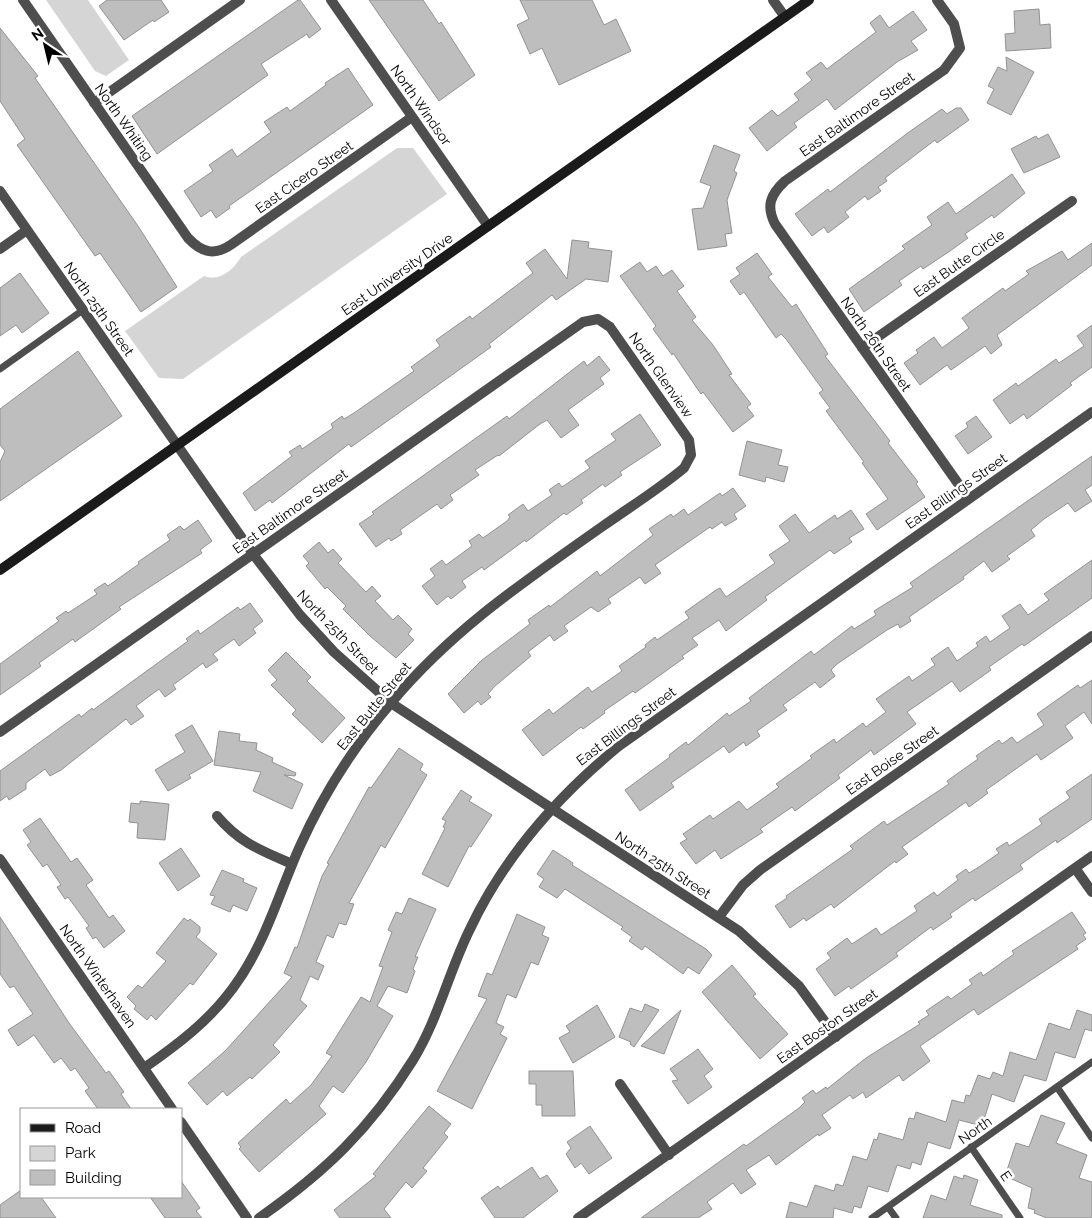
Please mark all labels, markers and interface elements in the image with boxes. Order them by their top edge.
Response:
north arrow [20,20,70,70]
text: N [29,25,47,44]
street label: North Windsor [387,62,455,148]
street label: East Baltimore Street [797,68,918,160]
street label: North Whiting [92,80,156,164]
street label: East Cicero Street [252,137,356,217]
street label: East Butte Circle [911,226,1007,300]
street label: East University Drive [338,230,456,318]
street label: North 25th Street [61,259,137,359]
street label: North 26th Street [838,294,915,394]
street label: North Glenview [626,329,697,421]
street label: East Billings Street [902,450,1010,532]
street label: East Baltimore Street [230,465,351,557]
street label: North 25th Street [294,587,382,678]
street label: East Butte Street [334,659,415,753]
street label: East Billings Street [573,683,679,769]
street label: East Boise Street [843,722,942,798]
street label: North 25th Street [612,828,714,902]
street label: North Winterhaven [56,921,140,1031]
street label: East Boston Street [774,985,881,1067]
legend [20,1108,182,1198]
street label: North [955,1113,995,1147]
text: Road [65,1119,101,1137]
text: Park [65,1144,96,1162]
street label: E [997,1168,1015,1184]
text: Building [65,1169,122,1187]

